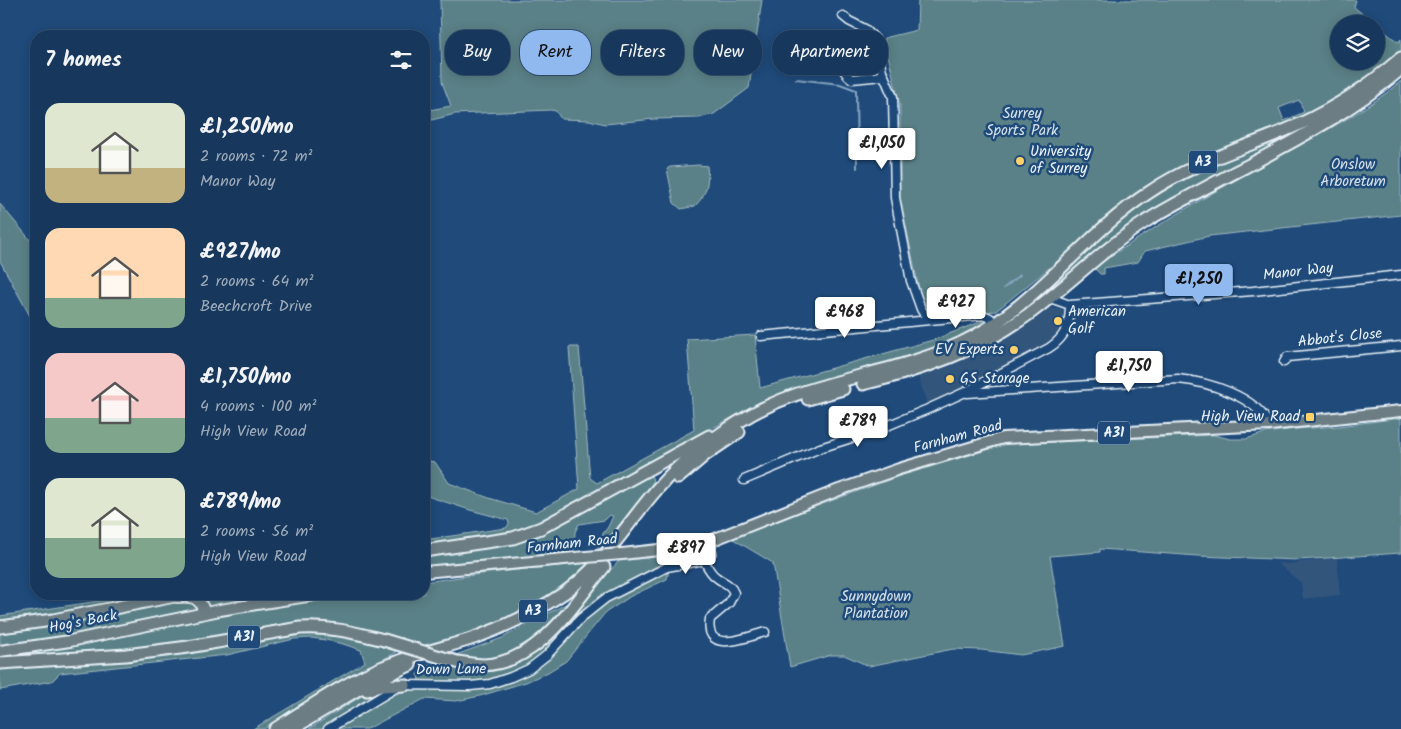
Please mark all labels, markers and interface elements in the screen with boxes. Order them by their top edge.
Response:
map controls [1330,15,1385,70]
button: layers [1330,15,1385,70]
chip: Buy [445,30,510,75]
chip: Rent [520,30,591,75]
chip: Filters [601,30,684,75]
chip: New [694,30,762,75]
chip: Apartment [772,30,888,75]
text: 7 homes [45,44,122,77]
icon: filters [387,46,415,74]
park label: Surrey Sports Park [986,102,1059,143]
text: £1,250/mo [200,111,294,144]
icon: home [85,123,145,183]
pin: £1,050 [841,128,923,170]
text: £1,050 [859,131,905,156]
place label: University of Surrey [1030,140,1092,181]
text: 2 rooms · 72 m² [200,144,312,169]
road number: A3 [1189,150,1217,173]
park label: Onslow Arboretum [1320,153,1386,194]
marker: University of Surrey [1014,155,1026,167]
text: Manor Way [200,169,275,194]
text: £927/mo [200,236,281,269]
icon: home [85,248,145,308]
street label: Manor Way [1262,256,1335,288]
pin: £1,250 [1158,264,1240,306]
text: £1,250 [1176,267,1222,292]
text: 2 rooms · 64 m² [200,269,313,294]
pin: £927 [926,286,986,329]
text: £927 [938,290,974,315]
text: Beechcroft Drive [200,294,312,319]
pin: £968 [815,296,875,339]
text: £968 [826,300,864,325]
place label: American Golf [1068,300,1126,341]
marker: American Golf [1052,315,1064,327]
street label: Abbot's Close [1297,322,1384,354]
place label: EV Experts [935,338,1005,362]
marker: EV Experts [1008,344,1020,356]
pin: £1,750 [1088,350,1170,393]
text: £1,750 [1107,354,1151,379]
text: £1,750/mo [200,361,291,394]
place label: GS Storage [960,367,1030,391]
icon: home [85,373,145,433]
marker: GS Storage [944,373,956,385]
text: 4 rooms · 100 m² [200,394,316,419]
place label: High View Road [1201,405,1301,429]
pin: £789 [828,406,888,448]
text: £789 [840,409,876,434]
marker: High View Road [1304,411,1316,423]
street label: Farnham Road [911,414,1006,460]
text: High View Road [200,419,306,444]
road number: A31 [1098,422,1130,444]
text: £789/mo [200,486,281,519]
icon: home [85,498,145,558]
text: 2 rooms · 56 m² [200,519,313,544]
street label: Farnham Road [526,527,619,561]
pin: £897 [656,532,716,575]
text: £897 [668,536,704,561]
text: High View Road [200,544,306,569]
park label: Sunnydown Plantation [841,585,911,626]
road number: A3 [519,600,547,622]
street label: Hog's Back [47,603,120,640]
road number: A31 [228,626,260,649]
street label: Down Lane [416,657,487,683]

